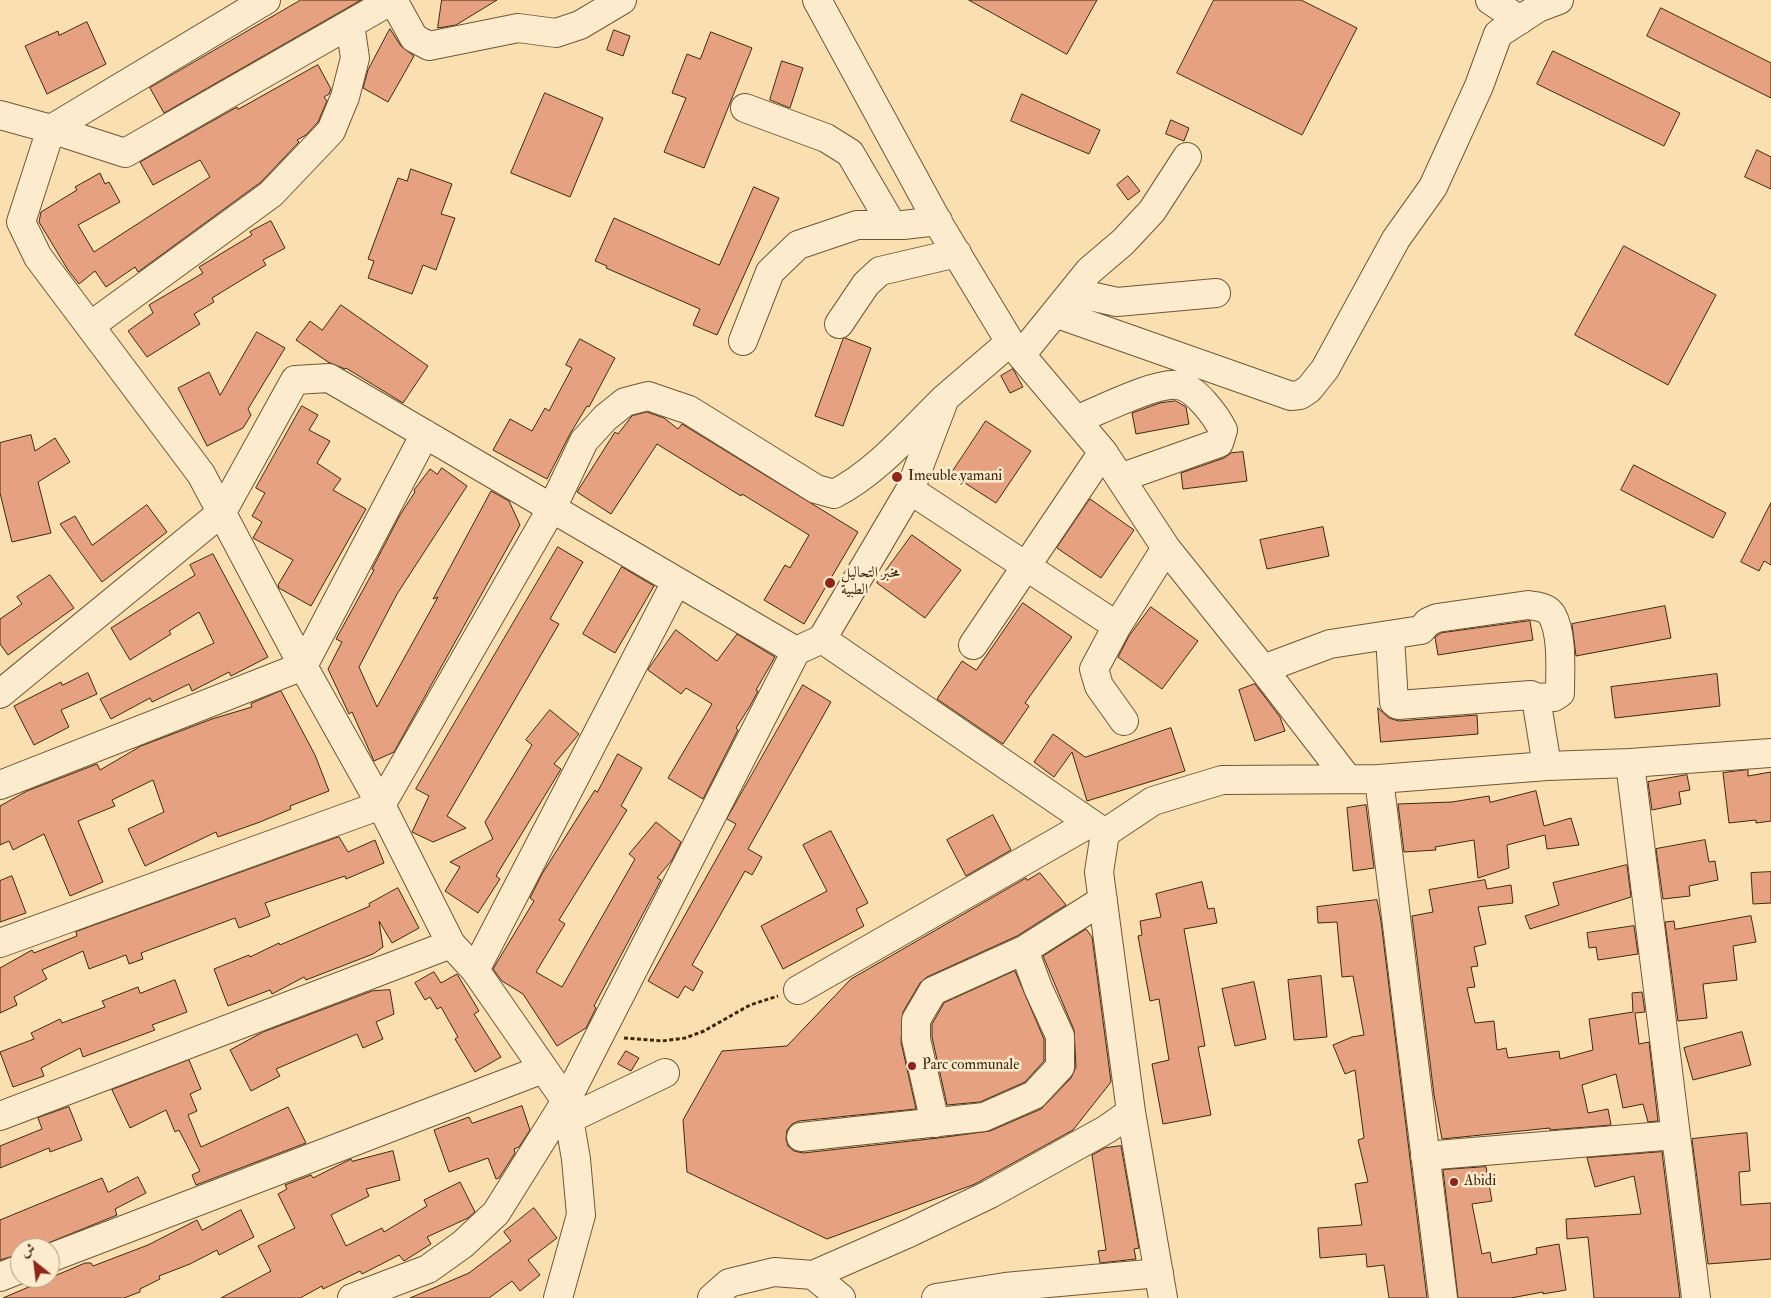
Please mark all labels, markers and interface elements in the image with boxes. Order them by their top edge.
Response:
place label: Imeuble yamani [908,468,1002,486]
marker: Imeuble yamani [890,470,904,484]
place label: مخبر التحاليل الطبية [841,565,900,600]
marker: مخبر التحاليل الطبية [823,576,837,590]
place label: Parc communale [922,1057,1019,1075]
marker: Parc communale [906,1060,918,1072]
place label: Abidi [1464,1173,1496,1191]
marker: Abidi [1448,1176,1460,1188]
north arrow [10,1238,60,1288]
text: ش [18,1240,38,1261]

